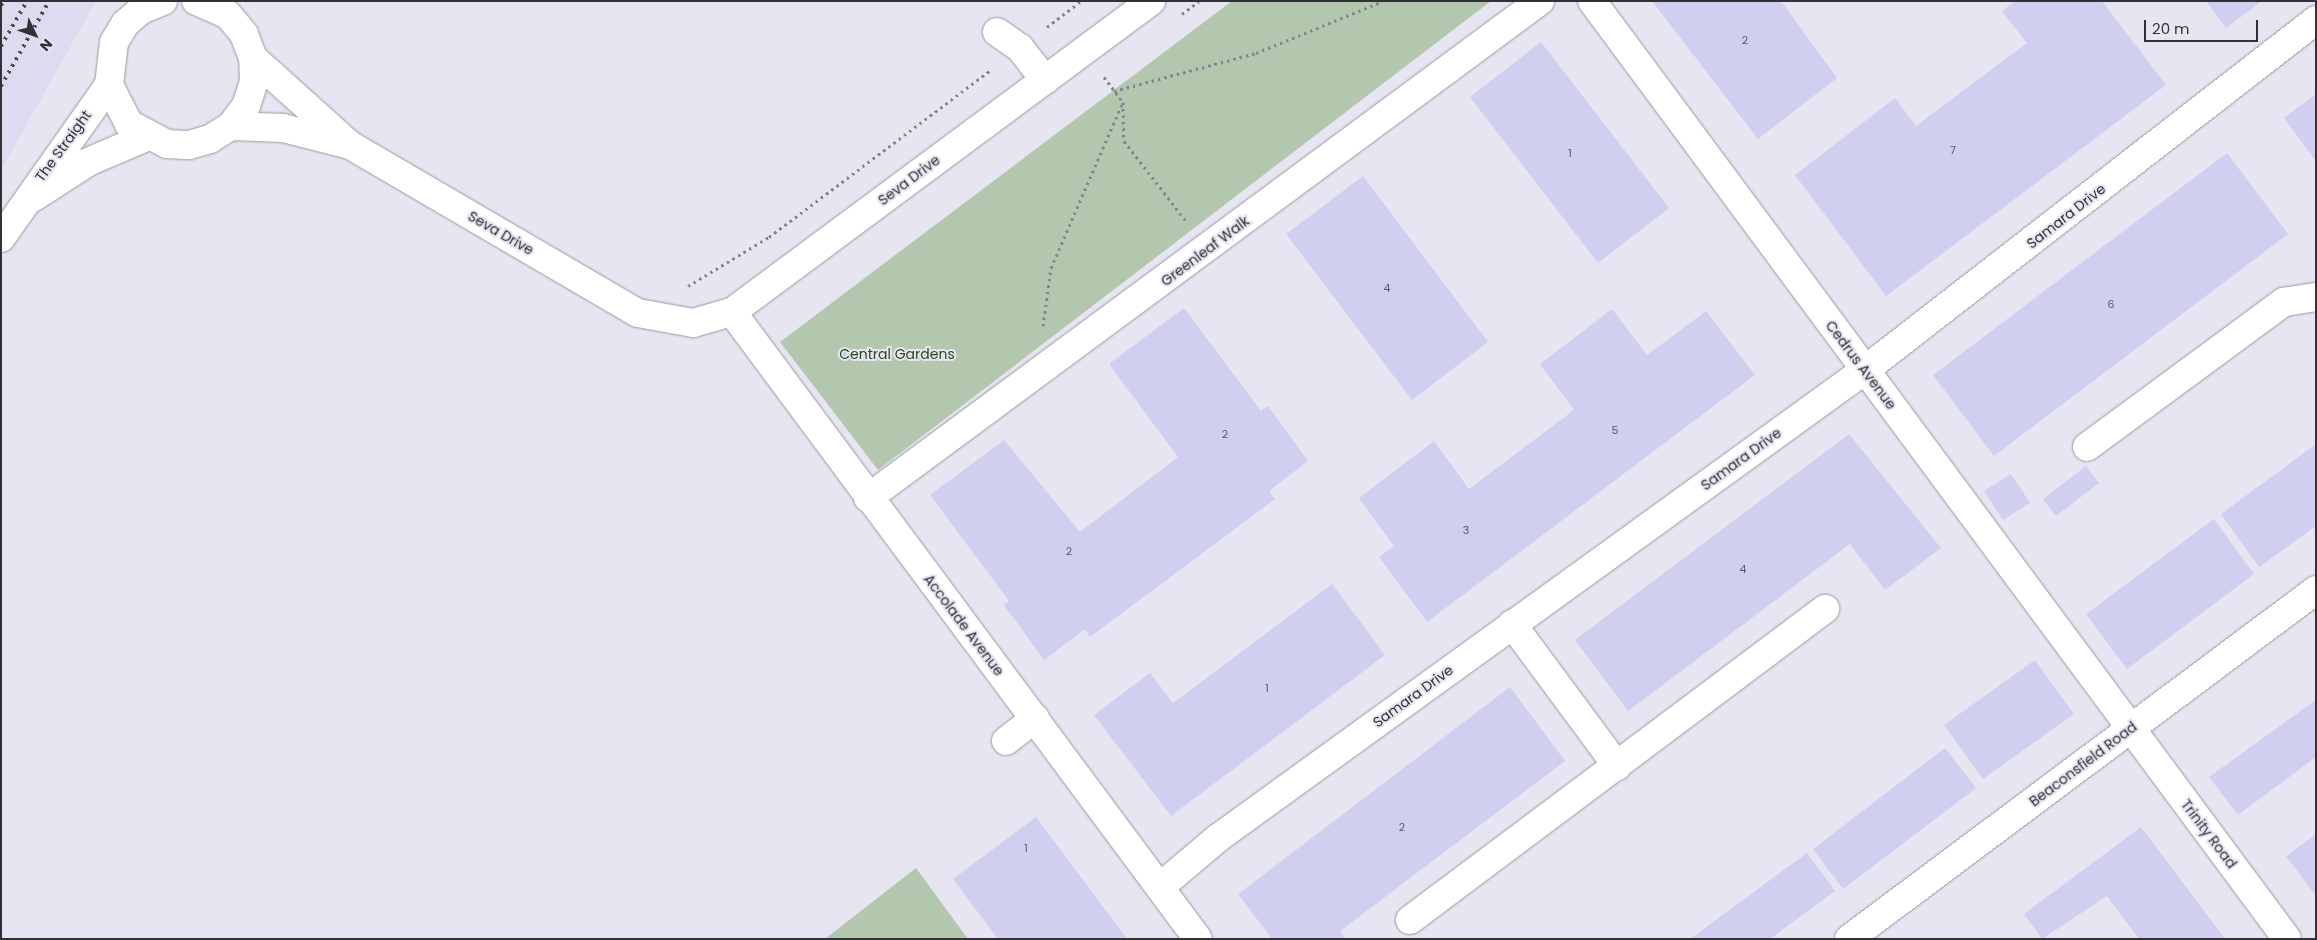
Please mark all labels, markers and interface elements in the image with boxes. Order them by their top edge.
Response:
north arrow [10,10,60,60]
scale bar [2147,10,2261,42]
text: 20 m [2152,18,2190,39]
house number: 2 [1742,33,1748,47]
text: N [35,34,57,56]
street label: The Straight [32,107,94,185]
house number: 7 [1950,143,1956,157]
house number: 1 [1568,146,1572,160]
street label: Seva Drive [875,151,943,209]
street label: Samara Drive [2023,180,2109,252]
street label: Seva Drive [465,207,537,259]
street label: Greenleaf Walk [1158,212,1252,290]
house number: 4 [1384,281,1390,295]
house number: 6 [2108,297,2114,311]
street label: Cedrus Avenue [1822,317,1900,413]
park label: Central Gardens [839,346,955,362]
house number: 5 [1612,423,1618,437]
street label: Samara Drive [1698,424,1784,494]
house number: 2 [1222,427,1228,441]
house number: 3 [1463,523,1469,537]
house number: 2 [1066,544,1072,558]
house number: 4 [1740,562,1746,576]
street label: Accolade Avenue [920,571,1008,679]
street label: Samara Drive [1370,661,1456,731]
house number: 1 [1265,681,1269,695]
street label: Beaconsfield Road [2026,718,2140,810]
street label: Trinity Road [2178,796,2240,872]
house number: 2 [1399,820,1405,834]
house number: 1 [1024,841,1028,855]

